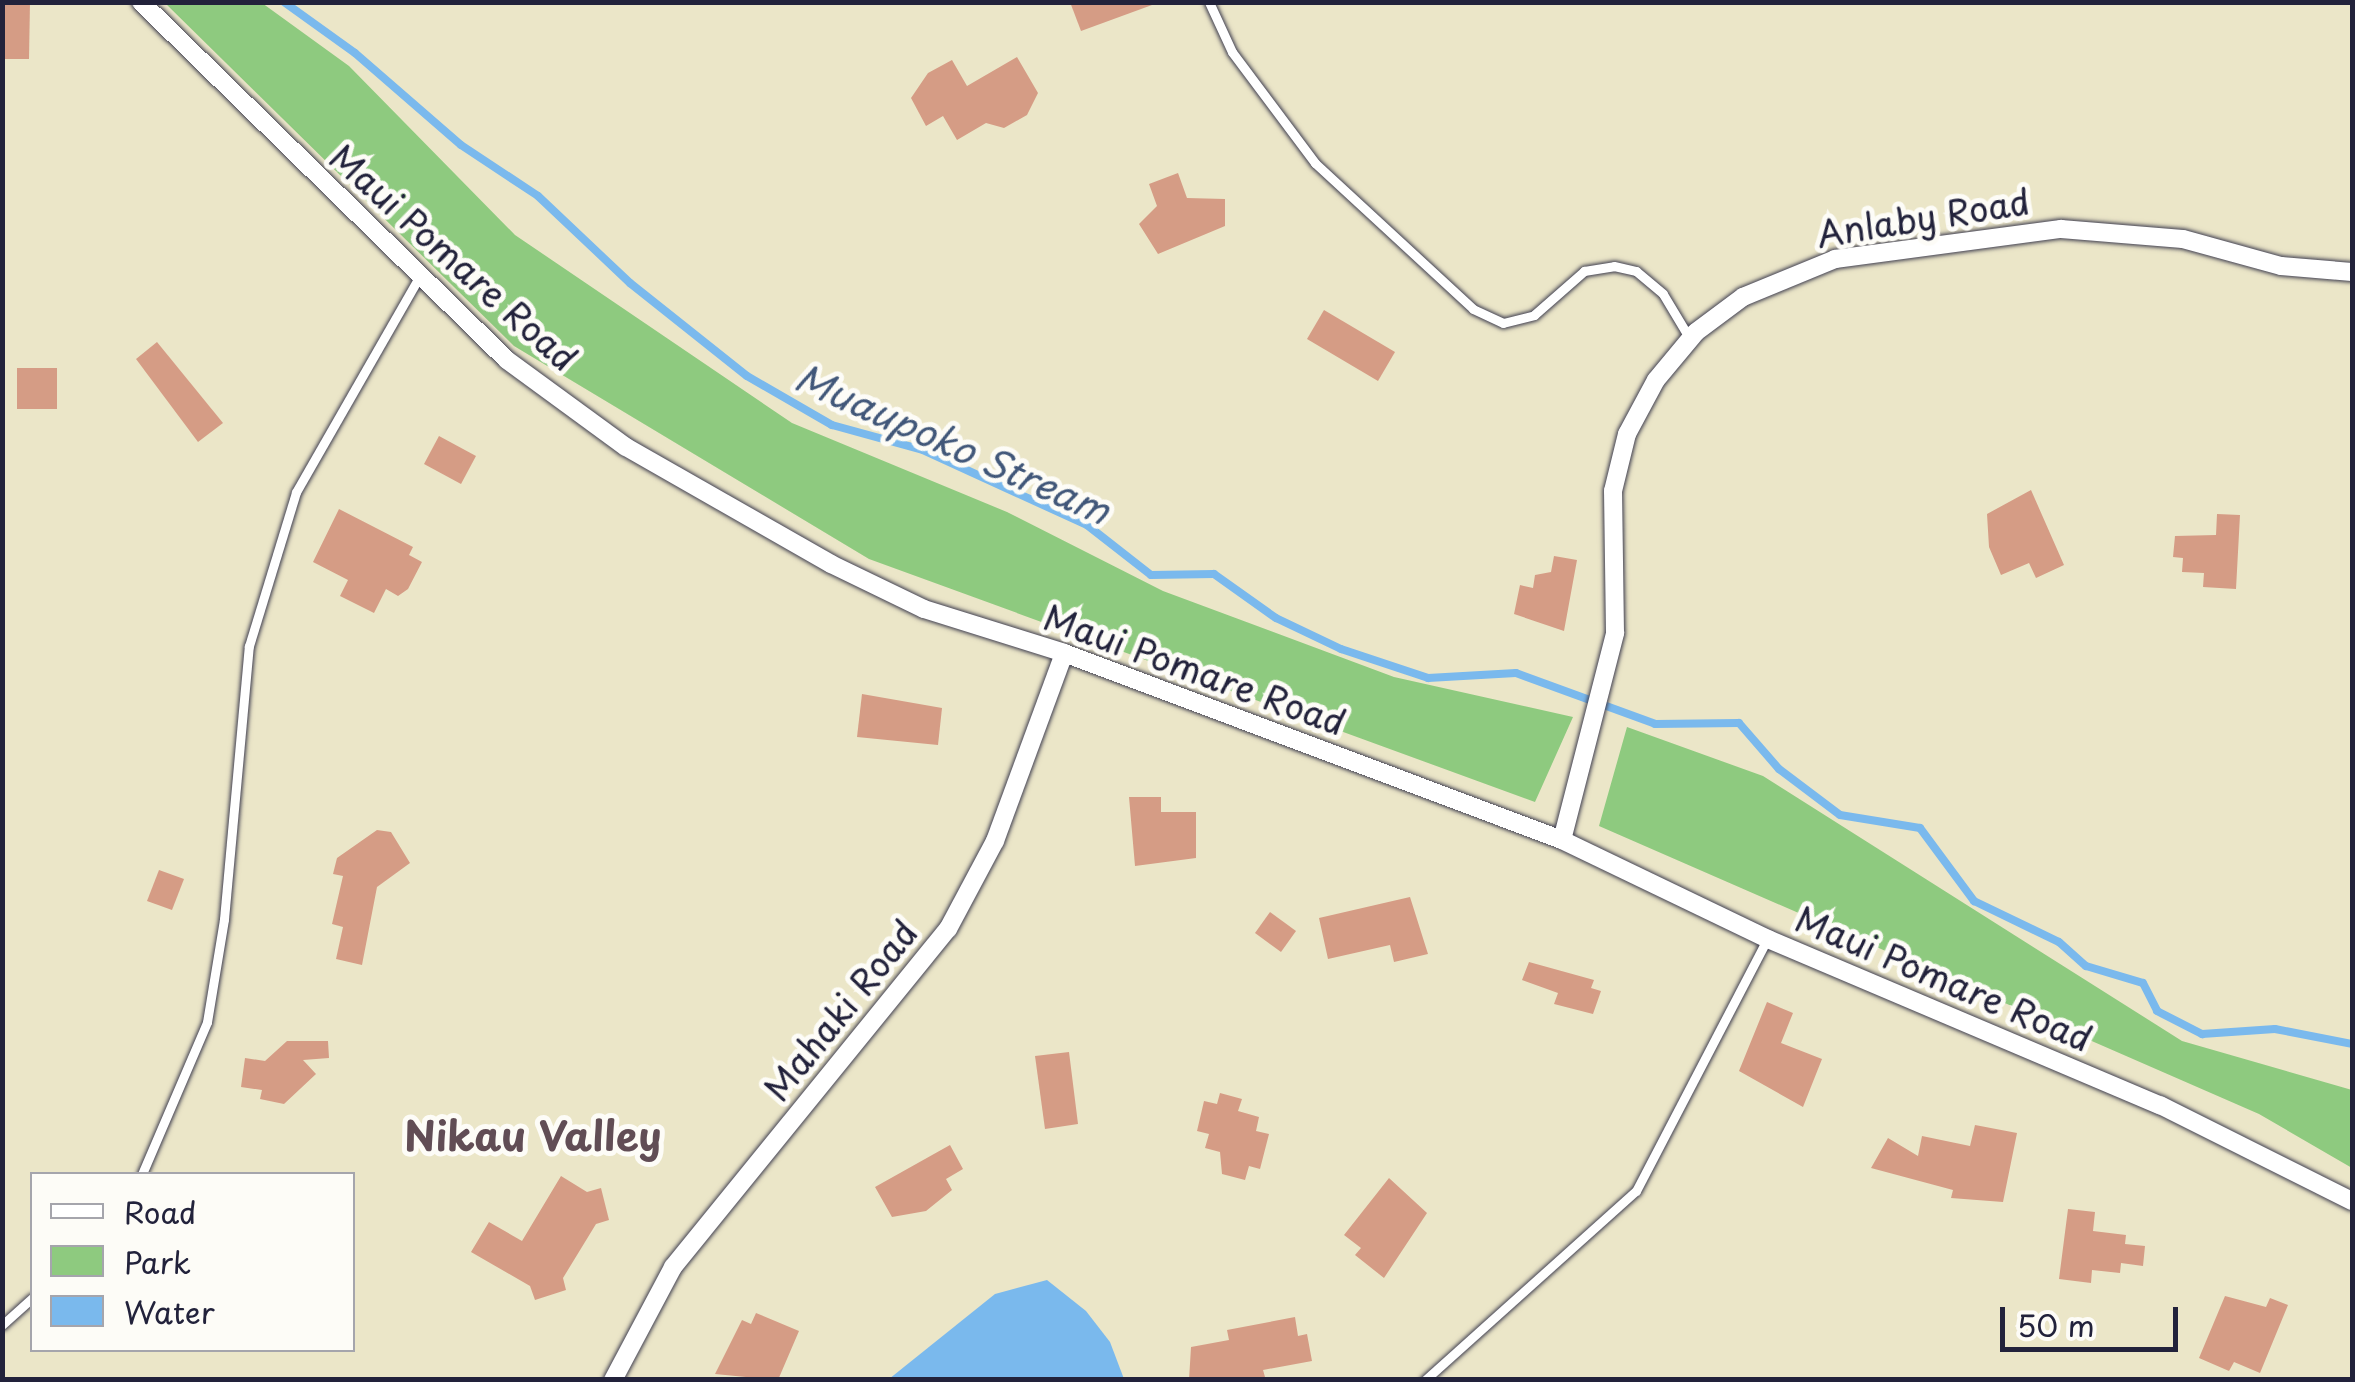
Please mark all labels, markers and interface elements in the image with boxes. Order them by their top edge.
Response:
street label: Maui Pomare Road [321,135,587,379]
street label: Anlaby Road [1813,179,2033,255]
water label: Muaupoko Stream [788,353,1118,533]
street label: Maui Pomare Road [1038,595,1352,743]
street label: Maui Pomare Road [1789,896,2099,1060]
street label: Mahaki Road [753,910,927,1110]
district label: Nikau Valley [406,1111,660,1159]
legend [30,1172,355,1352]
text: Road [124,1189,197,1234]
text: Park [124,1239,191,1284]
scale bar [2005,1287,2182,1349]
text: Water [124,1289,215,1334]
text: 50 m [2017,1302,2095,1347]

